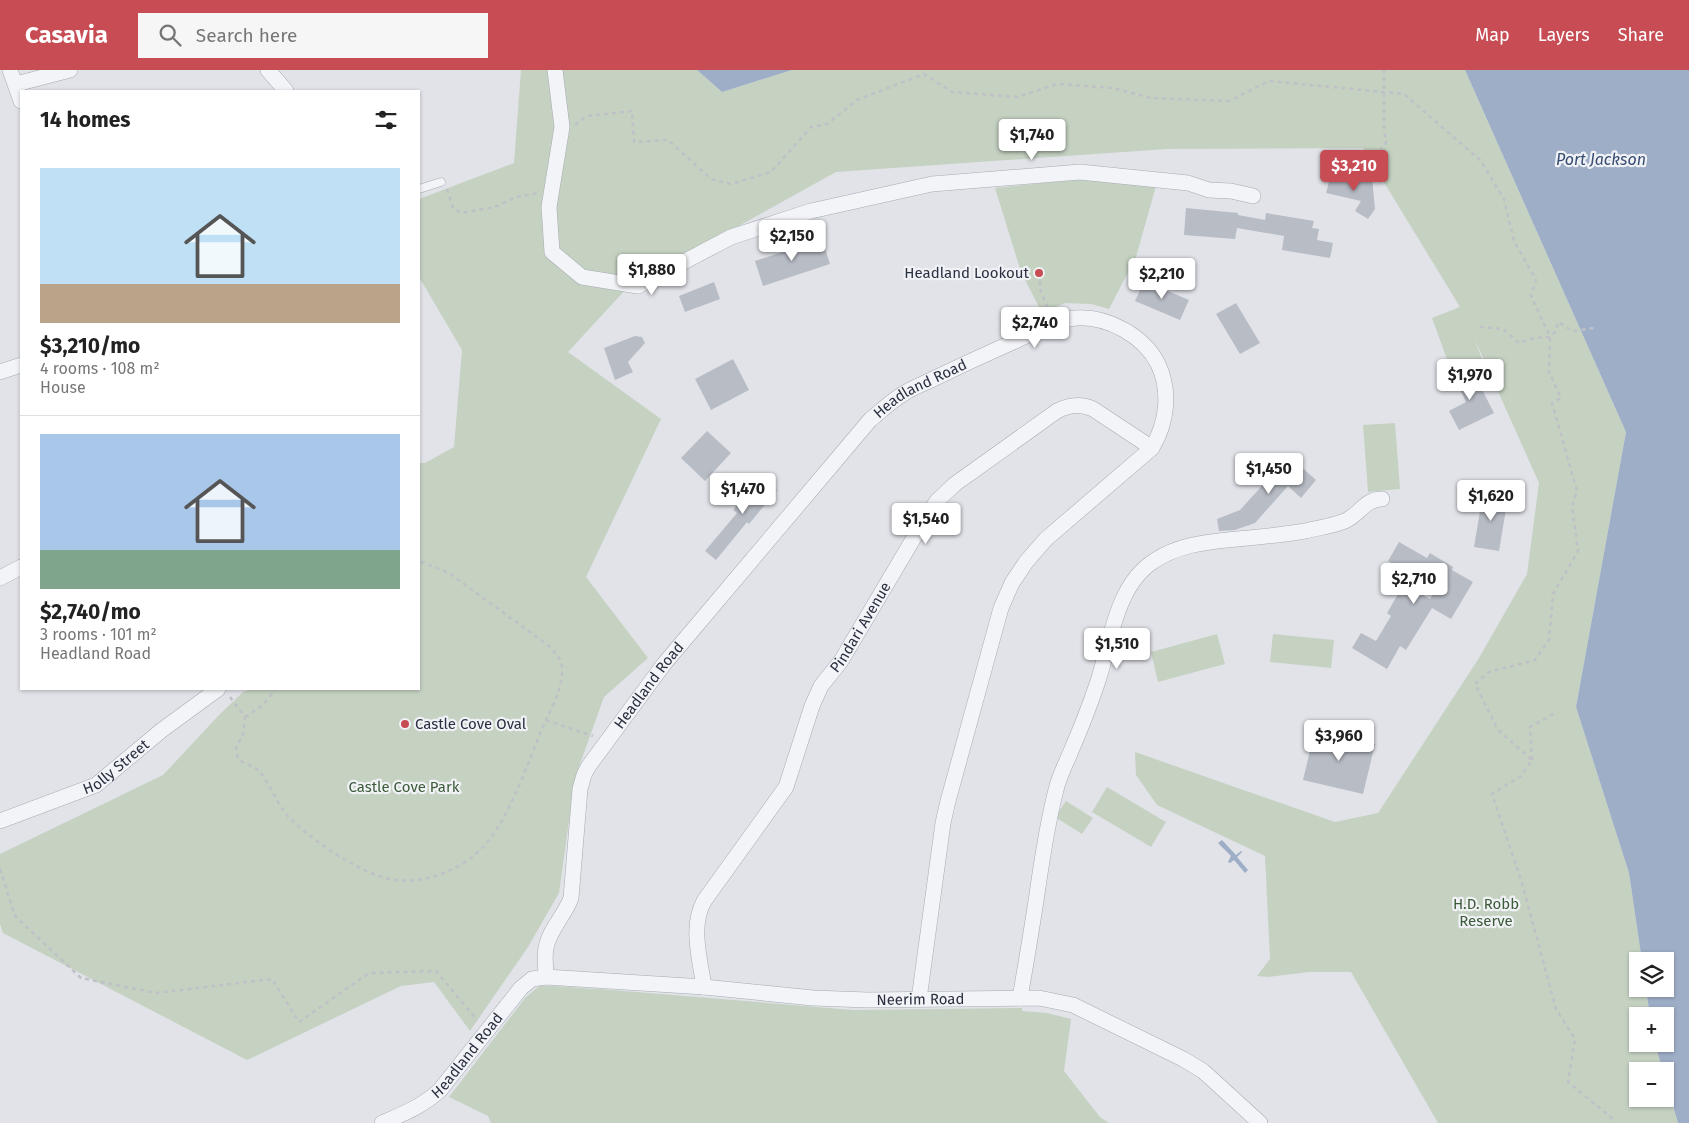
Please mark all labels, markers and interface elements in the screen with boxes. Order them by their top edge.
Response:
search box [138,13,488,58]
text: Casavia [25,21,108,49]
icon: search [156,21,184,49]
text: Search here [196,24,297,47]
text: Map [1475,24,1510,46]
text: Layers [1538,24,1590,46]
text: Share [1618,24,1664,46]
icon: filters [372,106,400,134]
text: 14 homes [40,107,130,133]
pin: $1,740 [991,118,1073,161]
text: $1,740 [1010,125,1054,144]
pin: $3,210 [1313,150,1395,192]
water label: Port Jackson [1556,150,1646,169]
text: $3,210 [1331,156,1377,175]
icon: home [175,201,265,291]
pin: $2,150 [751,220,833,262]
text: $2,150 [770,226,814,245]
pin: $1,880 [611,254,693,296]
pin: $2,210 [1121,258,1203,300]
text: $1,880 [628,260,676,279]
place label: Headland Lookout [904,264,1030,282]
text: $2,210 [1139,264,1185,283]
marker: Headland Lookout [1033,267,1045,279]
pin: $2,740 [994,306,1076,349]
text: $2,740 [1012,313,1058,332]
text: $3,210/mo [40,333,140,359]
street label: Headland Road [870,355,970,422]
pin: $1,970 [1429,358,1511,401]
text: 4 rooms · 108 m² [40,359,160,378]
text: $1,970 [1448,365,1492,384]
text: House [40,378,86,397]
pin: $1,450 [1228,452,1310,495]
text: $1,450 [1246,459,1292,478]
icon: home [175,466,265,556]
pin: $1,470 [702,472,784,515]
text: $1,470 [721,479,765,498]
pin: $1,620 [1450,480,1532,522]
text: $1,620 [1468,486,1514,505]
pin: $1,540 [885,502,967,545]
text: $1,540 [903,509,949,528]
pin: $2,710 [1373,562,1455,605]
text: $2,710 [1392,569,1436,588]
street label: Pindari Avenue [826,579,895,676]
text: $2,740/mo [40,599,141,625]
text: 3 rooms · 101 m² [40,625,157,644]
pin: $1,510 [1076,628,1158,670]
text: $1,510 [1095,634,1139,653]
street label: Headland Road [610,638,688,732]
text: Headland Road [40,644,151,663]
place label: Castle Cove Oval [415,715,527,733]
marker: Castle Cove Oval [399,718,411,730]
pin: $3,960 [1298,720,1380,762]
text: $3,960 [1315,726,1363,745]
street label: Holly Street [80,735,153,798]
park label: Castle Cove Park [349,778,460,796]
park label: H.D. Robb Reserve [1453,895,1519,930]
map controls [1629,952,1674,1107]
button: layers [1629,952,1674,997]
street label: Neerim Road [876,990,965,1009]
button: + [1629,1007,1674,1052]
street label: Headland Road [428,1009,507,1102]
button: − [1629,1062,1674,1107]

